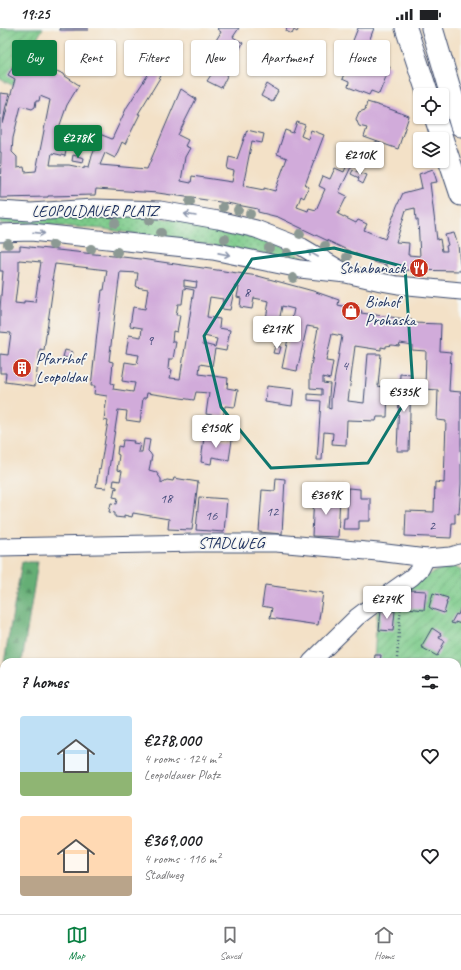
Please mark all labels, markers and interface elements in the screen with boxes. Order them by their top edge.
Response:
text: 19:25 [20,5,50,24]
chip: Buy [12,40,57,76]
chip: Rent [65,40,116,76]
chip: Filters [124,40,183,76]
chip: New [191,40,239,76]
chip: Apartment [247,40,326,76]
chip: House [334,40,390,76]
map controls [413,88,449,168]
button: locate [413,88,449,124]
pin: €278K [50,125,106,159]
text: €278K [63,130,93,146]
button: layers [413,132,449,168]
pin: €210K [332,142,388,176]
text: €210K [345,147,375,163]
street label: LEOPOLDAUER PLATZ [32,201,161,221]
one-way arrow [183,211,196,219]
one-way arrow [32,229,45,237]
one-way arrow [307,249,319,257]
one-way arrow [217,250,230,258]
restaurant icon: Schabanack [408,257,430,279]
place label: Schabanack [339,258,406,278]
house number: 8 [244,284,252,301]
place label: Biohof Prohaska [365,292,417,330]
shop icon: Biohof Prohaska [340,300,362,322]
pin: €217K [249,316,305,350]
text: €217K [262,321,292,337]
house number: 9 [147,332,155,349]
place label: Pfarrhof Leopoldau [36,349,88,387]
building icon: Pfarrhof Leopoldau [11,357,33,379]
house number: 4 [342,357,350,374]
pin: €535K [376,379,432,413]
text: €535K [389,384,419,400]
pin: €150K [188,415,244,449]
text: €150K [201,420,231,436]
pin: €369K [298,482,354,516]
text: €369K [311,487,341,503]
house number: 18 [160,490,174,507]
house number: 12 [266,503,280,520]
house number: 16 [205,507,218,524]
house number: 2 [429,517,437,534]
street label: STADLWEG [198,533,266,553]
pin: €274K [359,586,415,620]
text: €274K [372,591,402,607]
icon: filters [419,671,441,693]
text: 7 homes [20,672,68,693]
text: €278,000 [144,730,201,751]
icon: home [52,732,100,780]
icon: heart [419,745,441,767]
text: 4 rooms · 124 m² [144,751,220,767]
text: Leopoldauer Platz [144,767,220,783]
text: €369,000 [144,830,201,851]
icon: home [52,832,100,880]
icon: heart [419,845,441,867]
text: 4 rooms · 116 m² [144,851,220,867]
text: Stadlweg [144,867,183,883]
tab: Map [66,924,88,962]
tab: Saved [219,924,241,962]
tab: Home [373,924,395,962]

